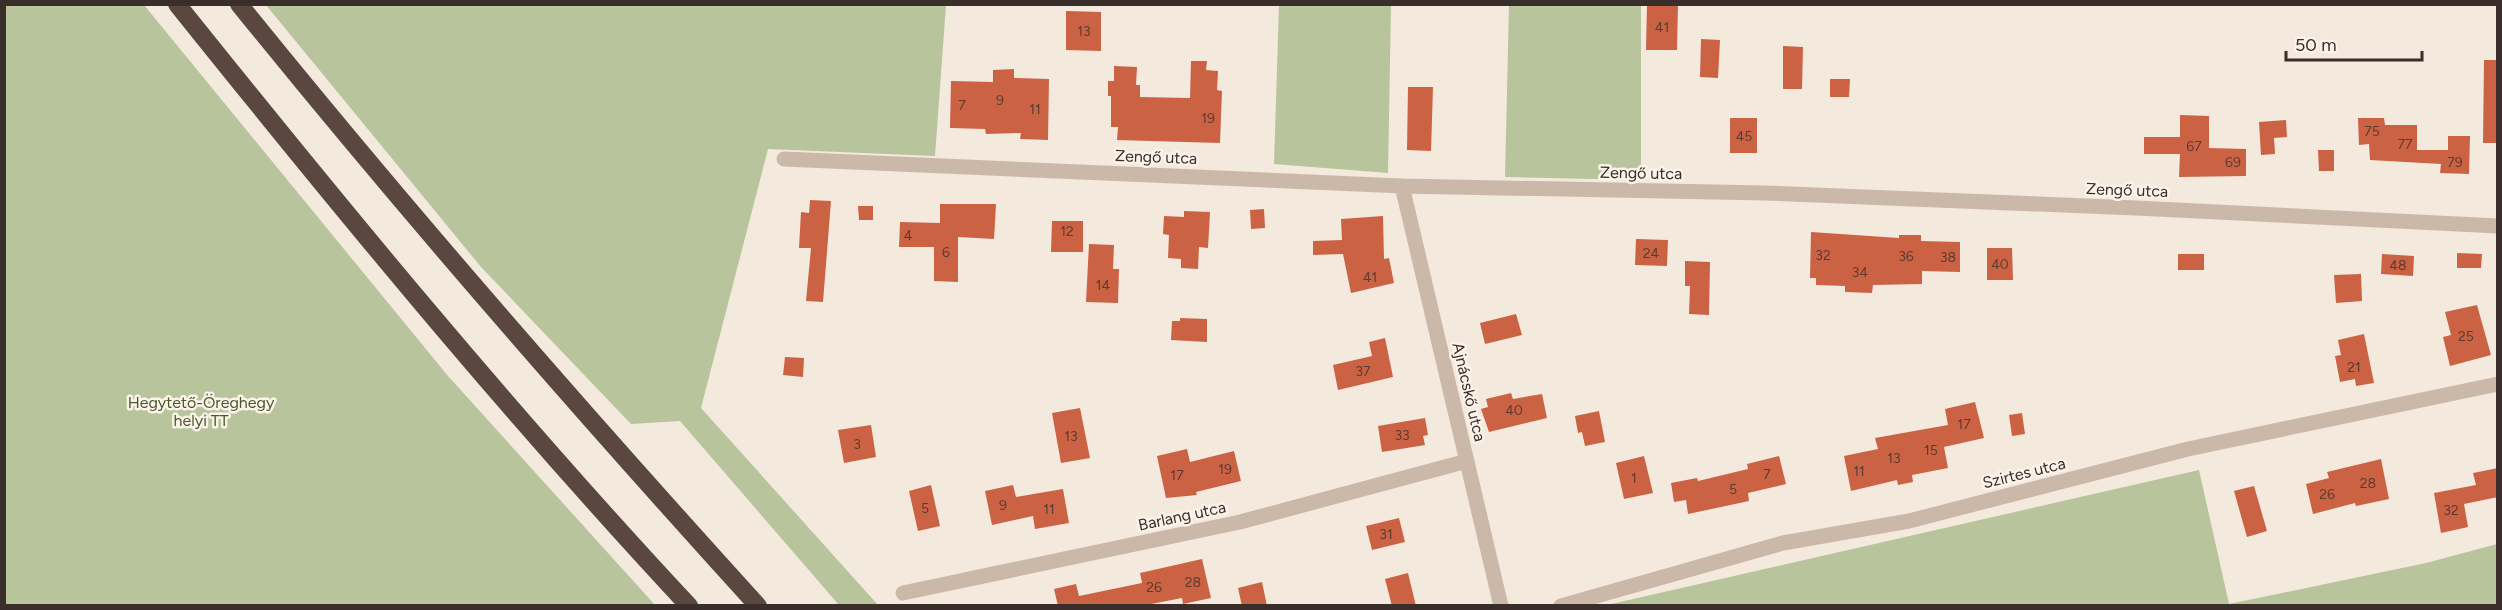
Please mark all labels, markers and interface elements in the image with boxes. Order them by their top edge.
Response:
house number: 41 [1655,19,1669,36]
house number: 13 [1077,23,1091,40]
scale bar [2286,24,2422,62]
text: 50 m [2295,34,2337,56]
house number: 9 [996,92,1004,109]
house number: 7 [958,97,966,114]
house number: 11 [1029,101,1041,118]
house number: 19 [1201,110,1215,127]
house number: 75 [2364,123,2380,140]
house number: 45 [1736,128,1752,145]
house number: 77 [2397,136,2413,153]
house number: 67 [2186,138,2202,155]
street label: Zengő utca [1115,146,1197,168]
house number: 69 [2225,154,2241,171]
house number: 79 [2447,154,2463,171]
street label: Zengő utca [1600,163,1682,183]
street label: Zengő utca [2086,179,2168,201]
house number: 12 [1060,223,1074,240]
house number: 4 [904,227,913,244]
house number: 6 [942,244,950,261]
house number: 24 [1643,245,1660,262]
house number: 32 [1815,247,1831,264]
house number: 36 [1898,248,1914,265]
house number: 38 [1940,249,1956,266]
house number: 40 [1991,256,2009,273]
house number: 48 [2389,257,2407,274]
house number: 34 [1852,264,1868,281]
house number: 41 [1363,269,1377,286]
house number: 14 [1096,277,1111,294]
house number: 25 [2458,328,2474,345]
street label: Ajnácskő utca [1448,341,1490,443]
house number: 21 [2347,359,2361,376]
house number: 37 [1355,363,1371,380]
park label: Hegytető-Öreghegy helyi TT [128,393,275,430]
house number: 40 [1505,402,1523,419]
house number: 17 [1957,416,1971,433]
house number: 33 [1394,427,1410,444]
house number: 13 [1064,428,1078,445]
house number: 3 [853,436,861,453]
house number: 15 [1924,442,1938,459]
house number: 13 [1887,450,1901,467]
street label: Szirtes utca [1981,454,2067,492]
house number: 19 [1218,461,1232,478]
house number: 11 [1853,463,1865,480]
house number: 7 [1763,466,1771,483]
house number: 17 [1170,467,1184,484]
house number: 1 [1631,470,1637,487]
house number: 28 [2360,475,2376,492]
house number: 5 [1729,481,1737,498]
house number: 26 [2319,486,2335,503]
house number: 9 [999,497,1007,514]
street label: Barlang utca [1136,497,1228,535]
house number: 5 [921,500,929,517]
house number: 11 [1043,501,1055,518]
house number: 32 [2443,502,2459,519]
house number: 31 [1379,526,1393,543]
house number: 28 [1185,574,1201,591]
house number: 26 [1146,579,1162,596]

